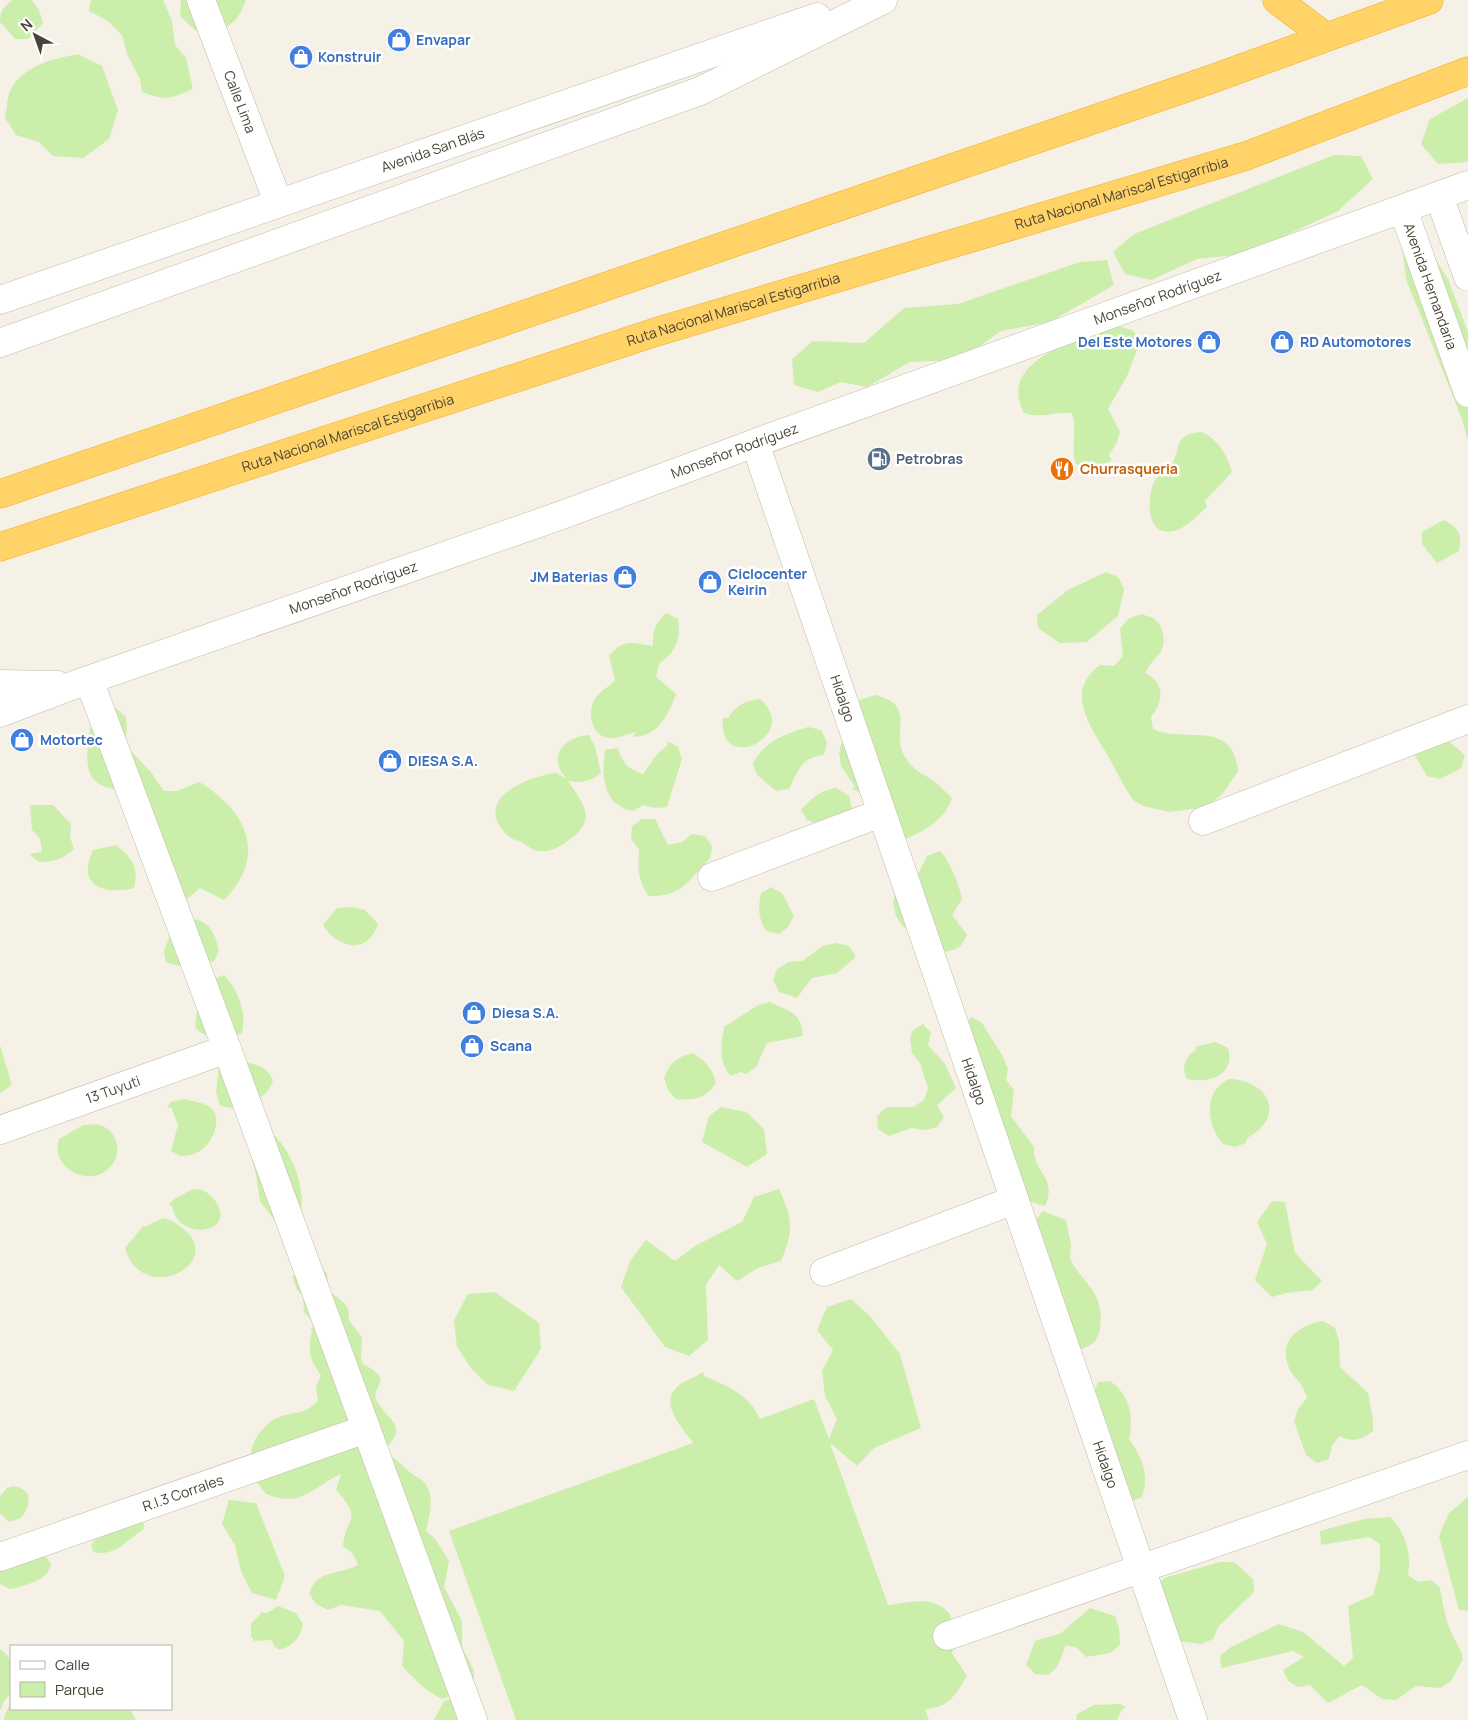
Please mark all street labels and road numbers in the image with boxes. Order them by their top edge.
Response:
street label: Calle Lima [220,68,261,136]
street label: Avenida San Blás [378,123,487,176]
street label: Ruta Nacional Mariscal Estigarribia [1012,152,1230,234]
street label: Avenida Hernandaria [1400,220,1462,352]
street label: Monseñor Rodríguez [1091,265,1224,329]
street label: Ruta Nacional Mariscal Estigarribia [624,268,842,350]
street label: Ruta Nacional Mariscal Estigarribia [239,389,456,476]
street label: Monseñor Rodríguez [668,418,801,483]
street label: Monseñor Rodríguez [287,556,420,618]
street label: Hidalgo [826,672,860,724]
street label: Hidalgo [958,1055,991,1107]
street label: 13 Tuyuti [83,1071,143,1108]
street label: Hidalgo [1089,1438,1123,1491]
street label: R.I.3 Corrales [140,1470,226,1515]

